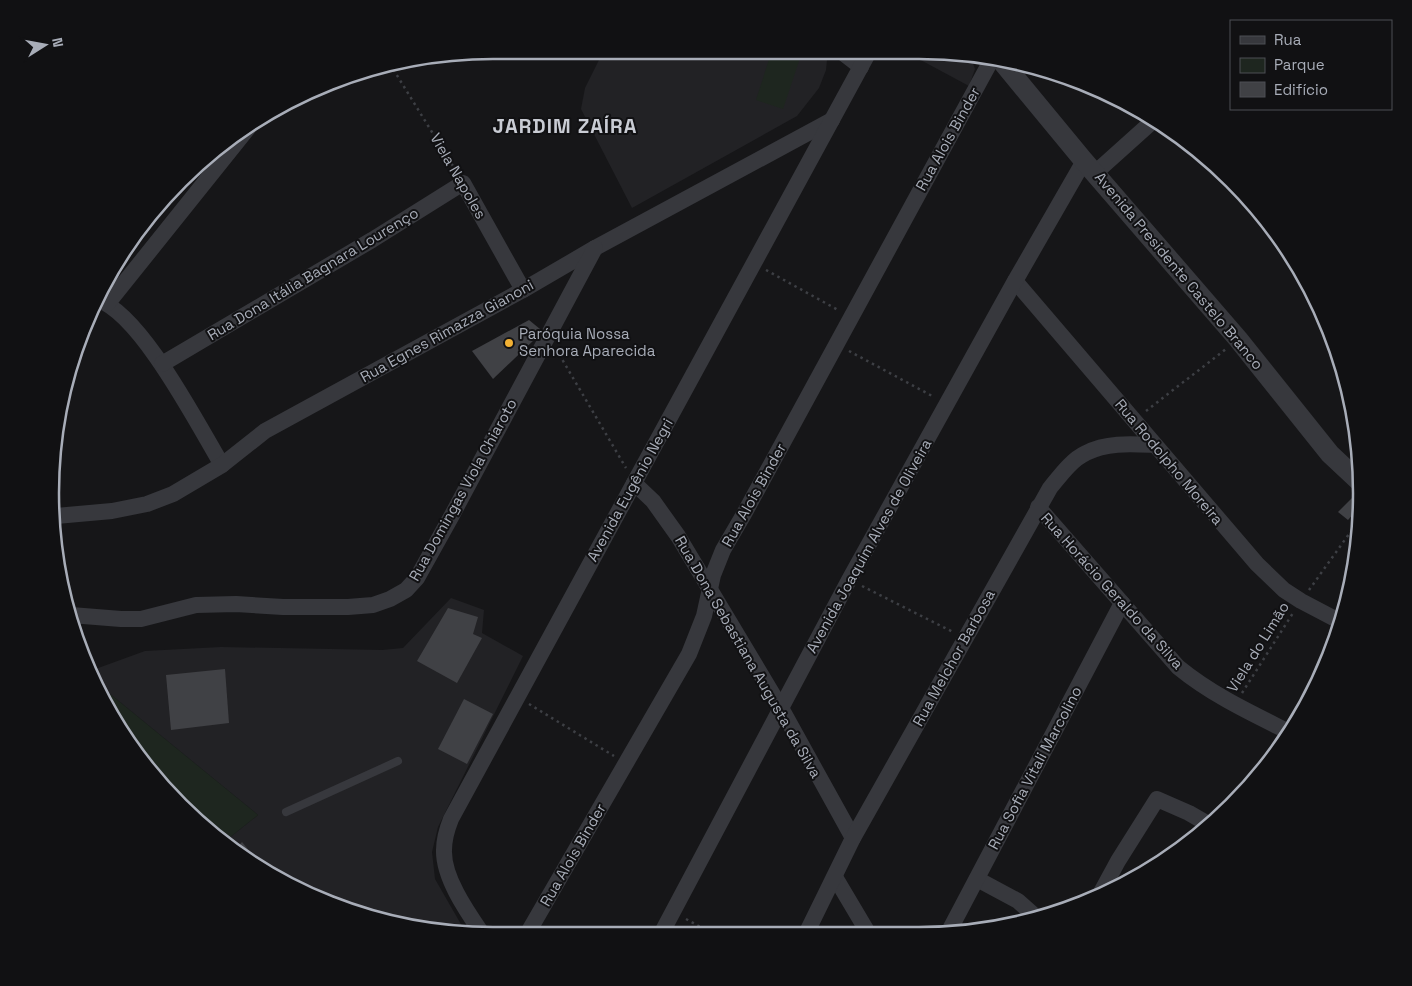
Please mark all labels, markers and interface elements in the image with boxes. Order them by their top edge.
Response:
north arrow [20,20,70,70]
legend [1230,20,1392,110]
text: Rua [1274,30,1302,49]
text: N [48,36,67,49]
text: Parque [1274,55,1325,74]
text: Edifício [1274,80,1328,99]
street label: Rua Alois Binder [911,83,984,194]
district label: JARDIM ZAÍRA [493,113,637,139]
street label: Viela Napoles [426,129,491,222]
street label: Avenida Presidente Castelo Branco [1091,168,1268,373]
street label: Rua Dona Itália Bagnara Lourenço [204,203,422,344]
street label: Rua Egnes Rimazza Gianoni [357,275,537,386]
place label: Paróquia Nossa Senhora Aparecida [519,324,656,360]
marker: Paróquia Nossa Senhora Aparecida [503,337,515,349]
street label: Rua Domingas Viola Chiaroto [404,395,521,584]
street label: Rua Rodolpho Moreira [1111,395,1228,529]
street label: Avenida Eugênio Negri [582,415,677,565]
street label: Avenida Joaquim Alves de Oliveira [802,435,936,656]
street label: Rua Alois Binder [717,439,790,550]
street label: Rua Horácio Geraldo da Silva [1037,508,1188,673]
street label: Rua Dona Sebastiana Augusta da Silva [671,532,826,781]
street label: Rua Melchor Barbosa [908,586,999,729]
street label: Viela do Limão [1222,598,1293,696]
street label: Rua Sofia Vitali Marcolino [983,683,1086,853]
street label: Rua Alois Binder [535,800,610,910]

